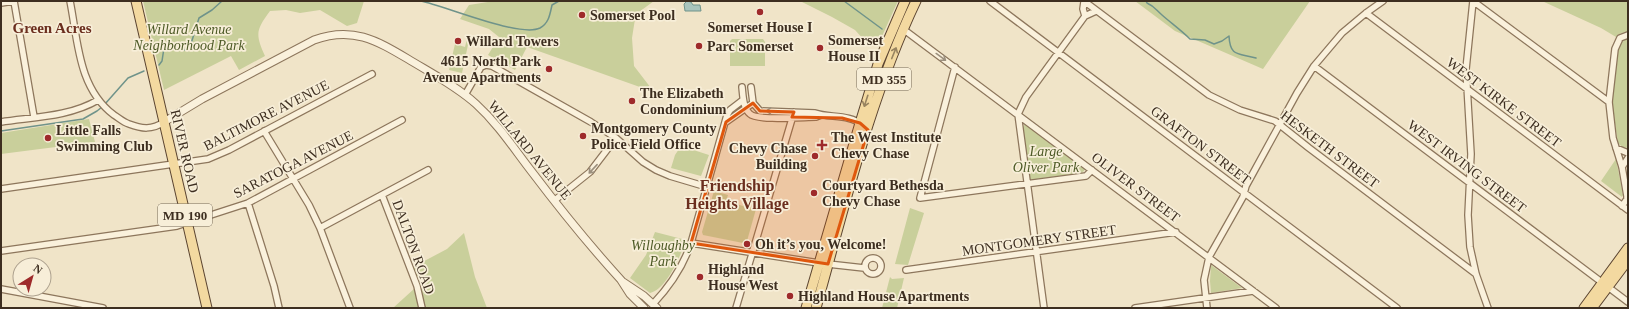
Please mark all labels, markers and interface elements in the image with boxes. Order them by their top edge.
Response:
marker: Somerset House I [755,7,765,17]
place label: Somerset Pool [590,8,675,23]
marker: Somerset Pool [577,10,587,20]
district label: Green Acres [12,20,92,36]
place label: Somerset House I [708,20,813,35]
park label: Willard Avenue Neighborhood Park [132,22,245,53]
place label: Somerset House II [828,33,884,64]
place label: Willard Towers [466,34,559,49]
marker: Willard Towers [453,36,463,46]
place label: Parc Somerset [707,39,794,54]
marker: Parc Somerset [694,41,704,51]
marker: Somerset House II [815,43,825,53]
one-way arrow [890,47,898,59]
one-way arrow [935,52,946,61]
place label: 4615 North Park Avenue Apartments [423,54,542,85]
street label: WEST KIRKE STREET [1444,55,1564,150]
marker: 4615 North Park Avenue Apartments [544,64,554,74]
road number: MD 355 [857,68,911,90]
street label: BALTIMORE AVENUE [201,77,331,154]
place label: The Elizabeth Condominium [640,86,727,117]
one-way arrow [862,95,870,107]
marker: The Elizabeth Condominium [627,96,637,106]
street label: WILLARD AVENUE [485,98,574,203]
street label: GRAFTON STREET [1148,103,1254,188]
street label: RIVER ROAD [168,108,201,194]
one-way arrow [766,108,779,115]
street label: HESKETH STREET [1278,108,1382,191]
street label: WEST IRVING STREET [1405,117,1529,216]
place label: Montgomery County Police Field Office [591,121,717,152]
place label: Little Falls Swimming Club [56,123,153,154]
street label: SARATOGA AVENUE [231,128,355,201]
place label: The West Institute Chevy Chase [831,130,941,161]
marker: Montgomery County Police Field Office [578,131,588,141]
marker: Little Falls Swimming Club [43,133,53,143]
marker: The West Institute Chevy Chase [816,139,828,151]
place label: Chevy Chase Building [729,141,807,172]
park label: Large Oliver Park [1013,144,1080,175]
street label: OLIVER STREET [1089,149,1183,226]
marker: Chevy Chase Building [810,151,820,161]
one-way arrow [588,164,597,174]
district label: Friendship Heights Village [685,177,789,213]
place label: Courtyard Bethesda Chevy Chase [822,178,944,209]
marker: Courtyard Bethesda Chevy Chase [809,188,819,198]
street label: DALTON ROAD [390,198,438,296]
road number: MD 190 [158,204,212,226]
street label: MONTGOMERY STREET [961,222,1118,259]
place label: Oh it’s you, Welcome! [755,237,886,252]
park label: Willoughby Park [631,238,696,269]
marker: Oh it’s you, Welcome! [742,239,752,249]
north arrow [12,257,52,297]
text: N [31,262,45,276]
place label: Highland House West [708,262,778,293]
marker: Highland House West [695,272,705,282]
place label: Highland House Apartments [798,289,970,304]
marker: Highland House Apartments [785,291,795,301]

